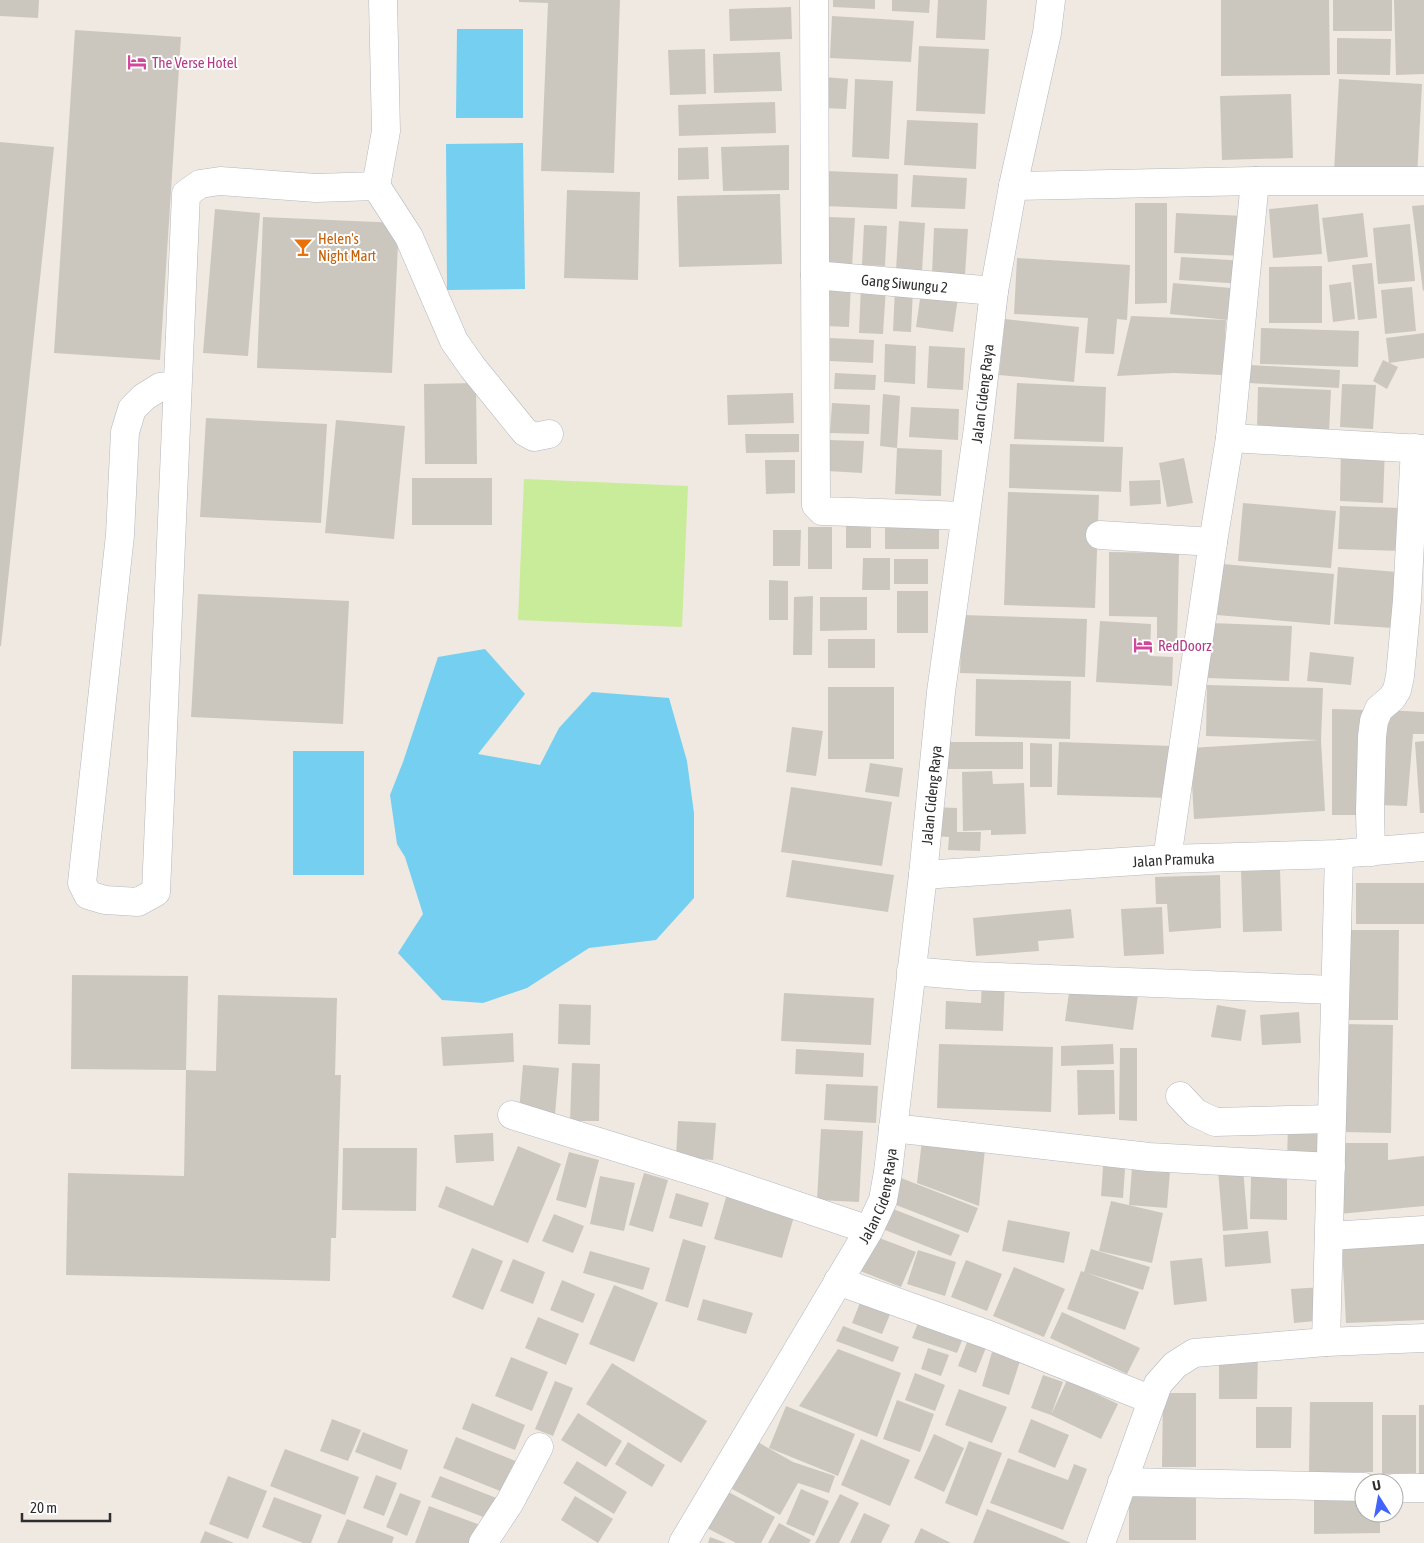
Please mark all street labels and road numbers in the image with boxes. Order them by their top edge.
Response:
street label: Gang Siwungu 2 [861,271,949,295]
street label: Jalan Cideng Raya [968,343,996,444]
street label: Jalan Cideng Raya [918,745,944,845]
street label: Jalan Pramuka [1132,849,1215,870]
street label: Jalan Cideng Raya [855,1147,899,1246]

